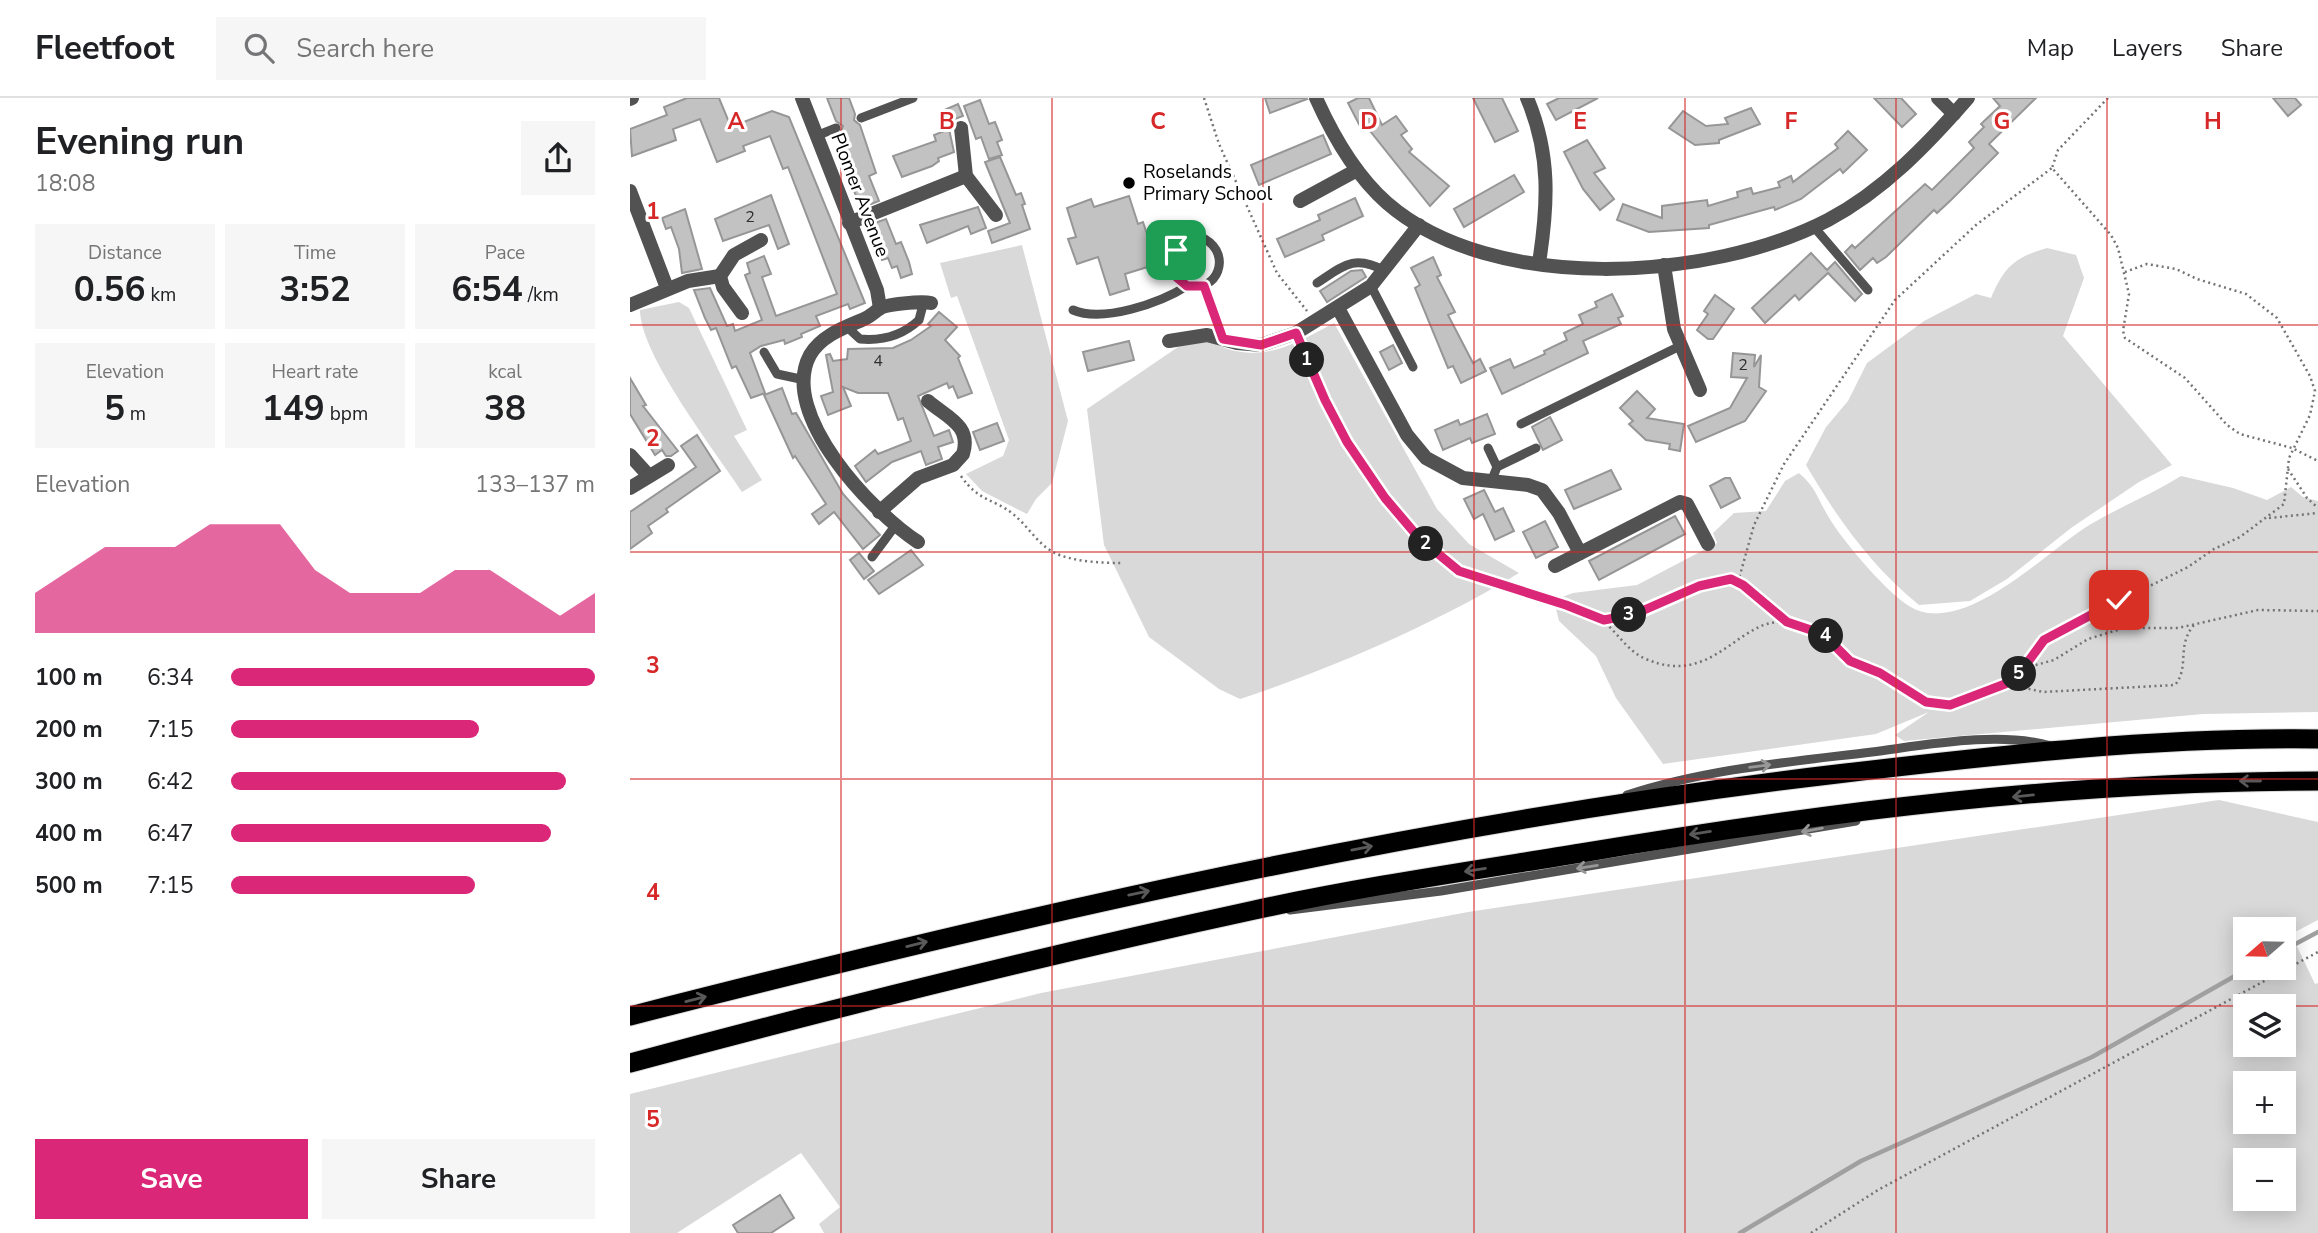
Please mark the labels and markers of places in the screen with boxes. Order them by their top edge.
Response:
place label: Roselands Primary School [1143,159,1273,207]
marker: Roselands Primary School [1121,175,1137,191]
pin [1146,220,1206,280]
pin: 1 [1290,342,1324,378]
pin: 2 [1408,526,1444,562]
pin [2089,570,2149,630]
pin: 3 [1612,598,1646,632]
pin: 4 [1808,618,1844,654]
pin: 5 [2002,656,2036,692]

